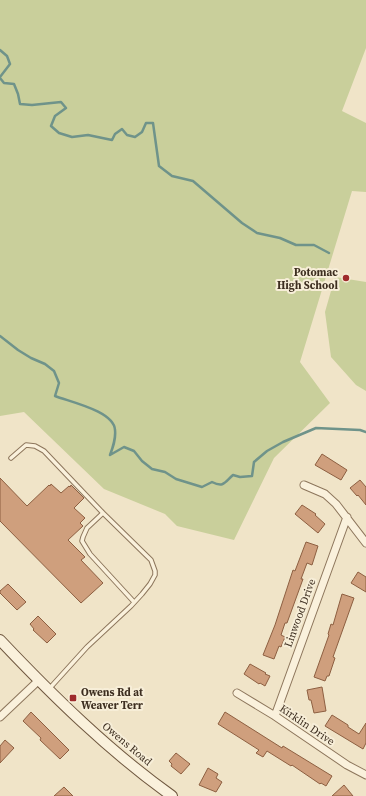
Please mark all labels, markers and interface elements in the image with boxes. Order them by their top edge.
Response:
place label: Potomac High School [277,265,338,293]
marker: Potomac High School [341,273,351,283]
street label: Linwood Drive [281,576,319,649]
place label: Owens Rd at Weaver Terr [81,685,144,713]
marker: Owens Rd at Weaver Terr [68,693,78,703]
street label: Kirklin Drive [276,701,338,749]
street label: Owens Road [99,719,156,770]

